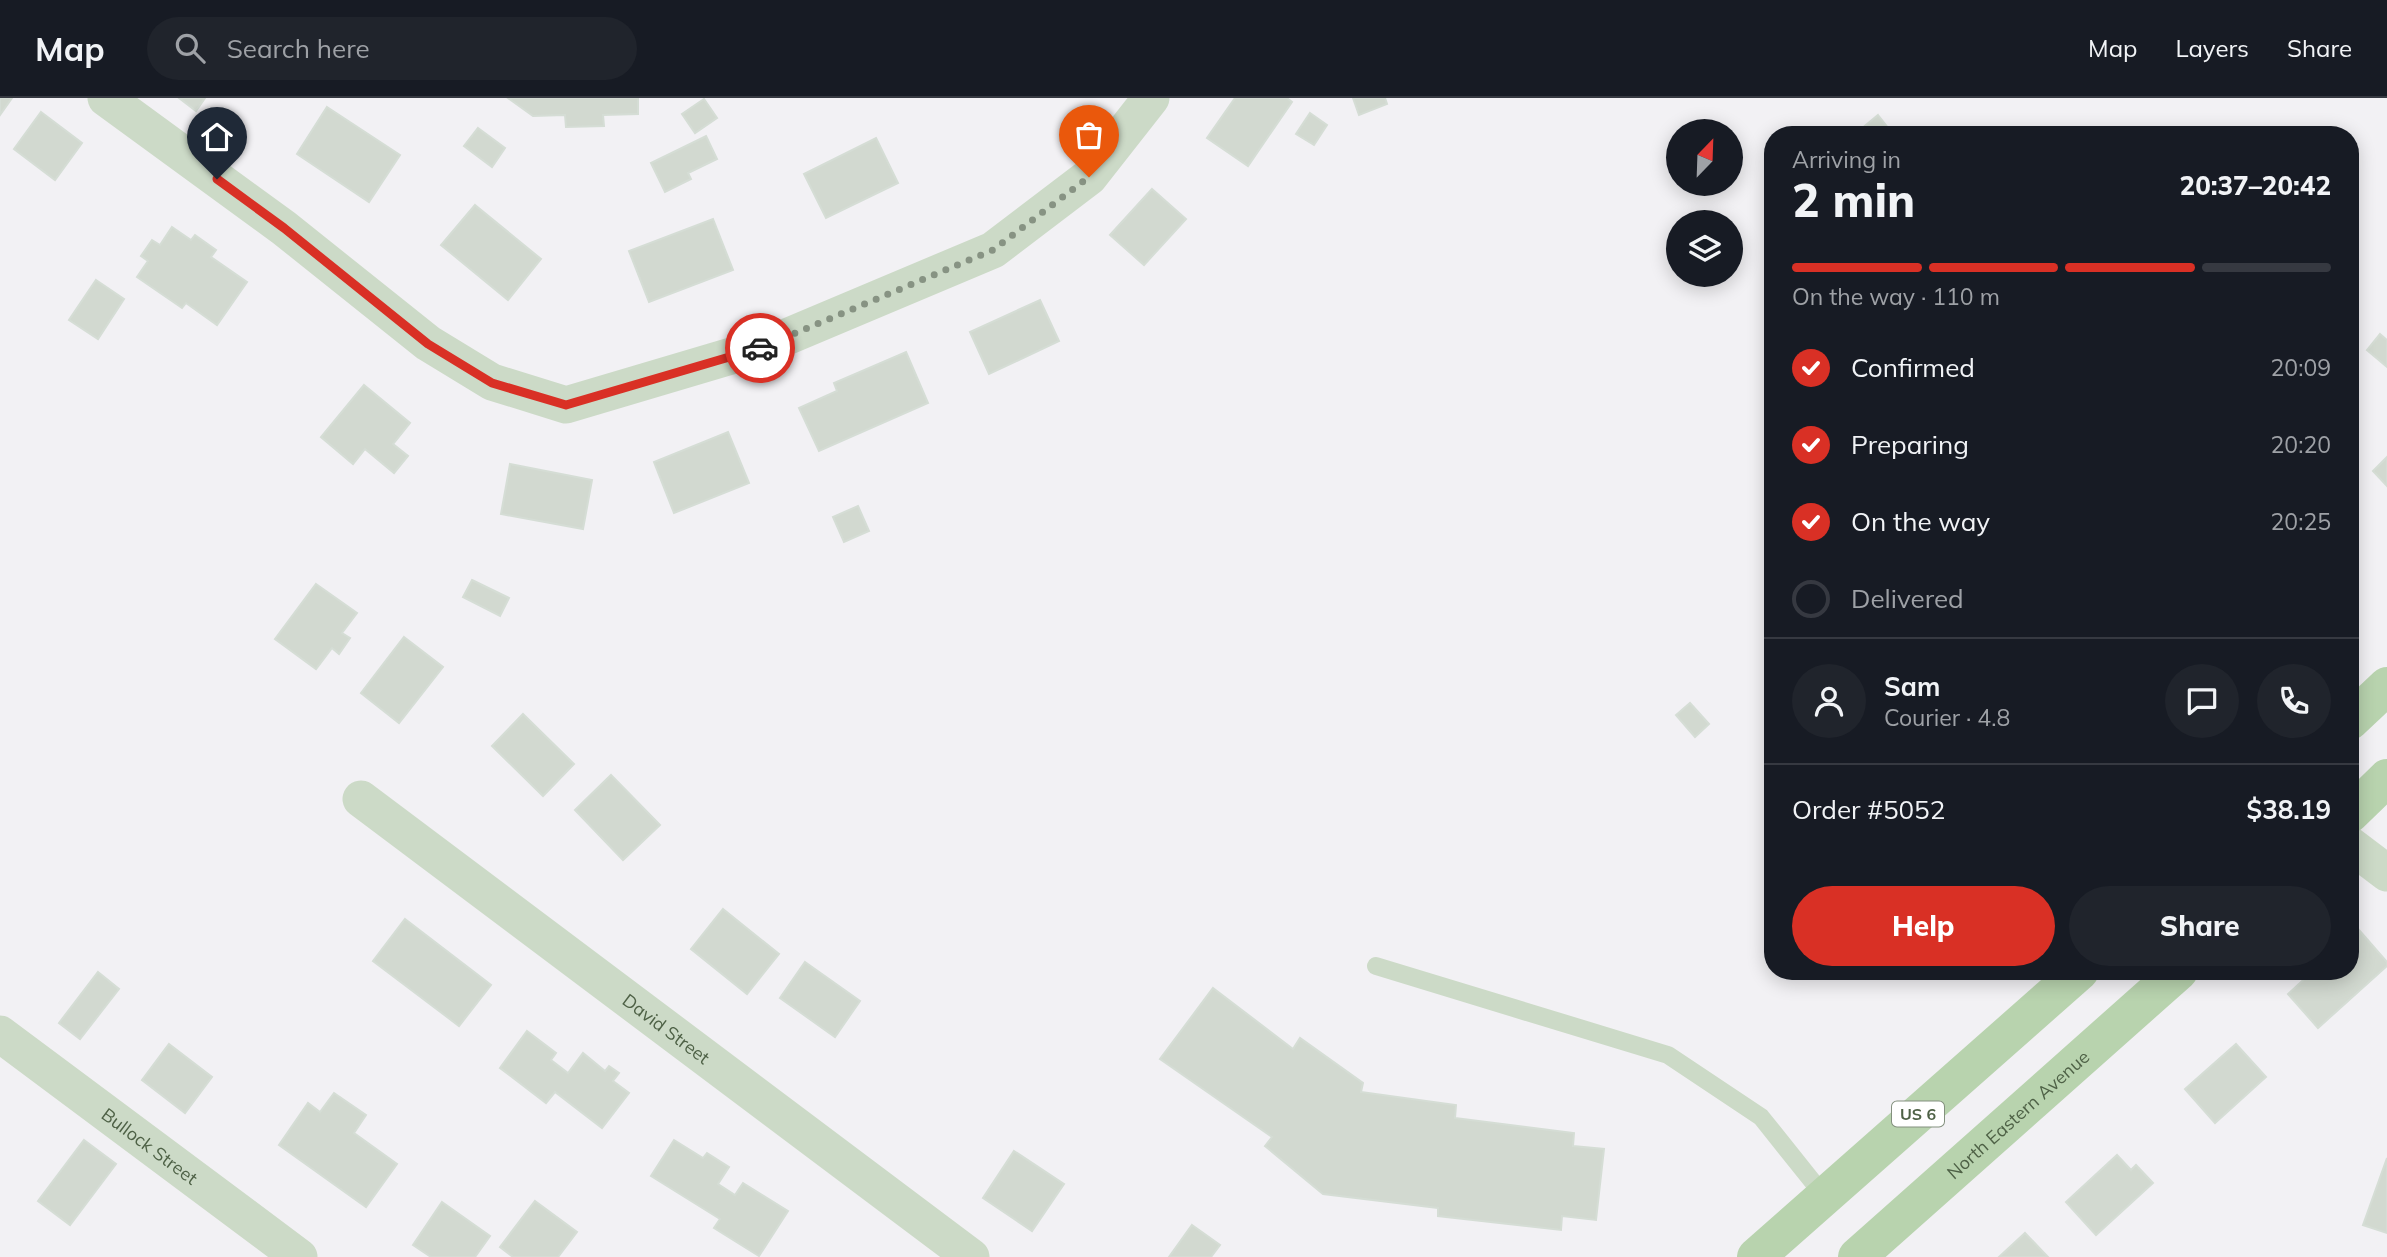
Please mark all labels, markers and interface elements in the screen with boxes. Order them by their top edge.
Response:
search box [147,17,637,80]
text: Map [35,28,105,69]
icon: search [171,29,209,67]
text: Search here [227,32,370,65]
text: Map [2088,33,2137,63]
text: Layers [2175,33,2249,63]
text: Share [2287,33,2352,63]
pin [1059,105,1119,177]
pin [187,107,247,179]
icon: bag [1070,116,1108,154]
icon: home [198,118,236,156]
north arrow [1666,119,1743,196]
map controls [1666,119,1743,287]
text: Arriving in [1792,145,1901,174]
text: 20:37–20:42 [2180,169,2331,202]
text: 2 min [1792,171,1915,229]
button: layers [1666,210,1743,287]
text: On the way · 110 m [1792,282,2000,311]
courier [725,313,795,383]
icon: car [741,329,779,367]
icon: check [1792,349,1830,387]
text: Confirmed [1851,351,1975,384]
text: 20:09 [2271,353,2331,382]
icon: check [1792,426,1830,464]
text: Preparing [1851,428,1969,461]
text: 20:20 [2271,430,2331,459]
icon: check [1792,503,1830,541]
text: On the way [1851,505,1990,538]
text: 20:25 [2271,507,2331,536]
text: Delivered [1851,582,1964,615]
button: person [1792,664,1866,738]
button: chat [2165,664,2239,738]
button: phone [2257,664,2331,738]
text: Sam [1884,670,1940,703]
text: Courier · 4.8 [1884,703,2010,732]
text: Order #5052 [1792,793,1945,826]
text: $38.19 [2247,793,2331,826]
button: Help [1792,886,2055,966]
button: Share [2069,886,2331,966]
street label: David Street [618,988,715,1069]
street label: North Eastern Avenue [1942,1045,2094,1184]
street label: Bullock Street [97,1102,203,1189]
road number: US 6 [1892,1102,1944,1126]

